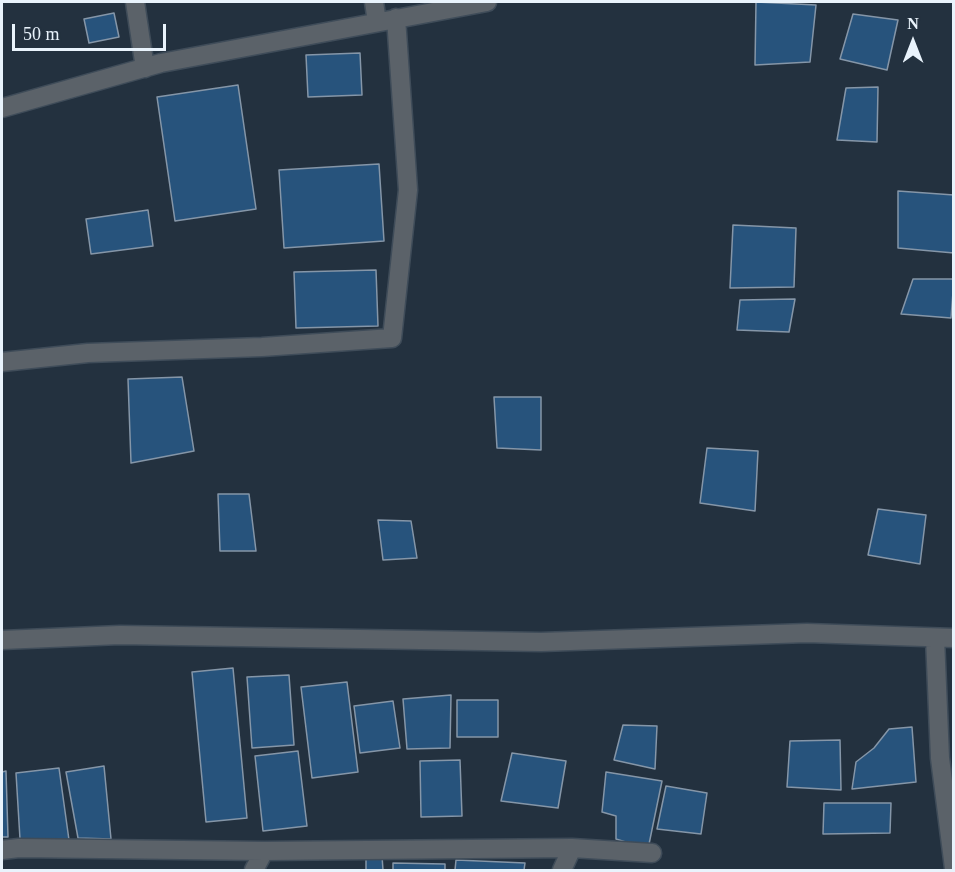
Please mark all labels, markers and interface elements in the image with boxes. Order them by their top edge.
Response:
scale bar [15,12,170,50]
north arrow [883,12,943,72]
text: N [907,15,919,32]
text: 50 m [23,24,60,44]

